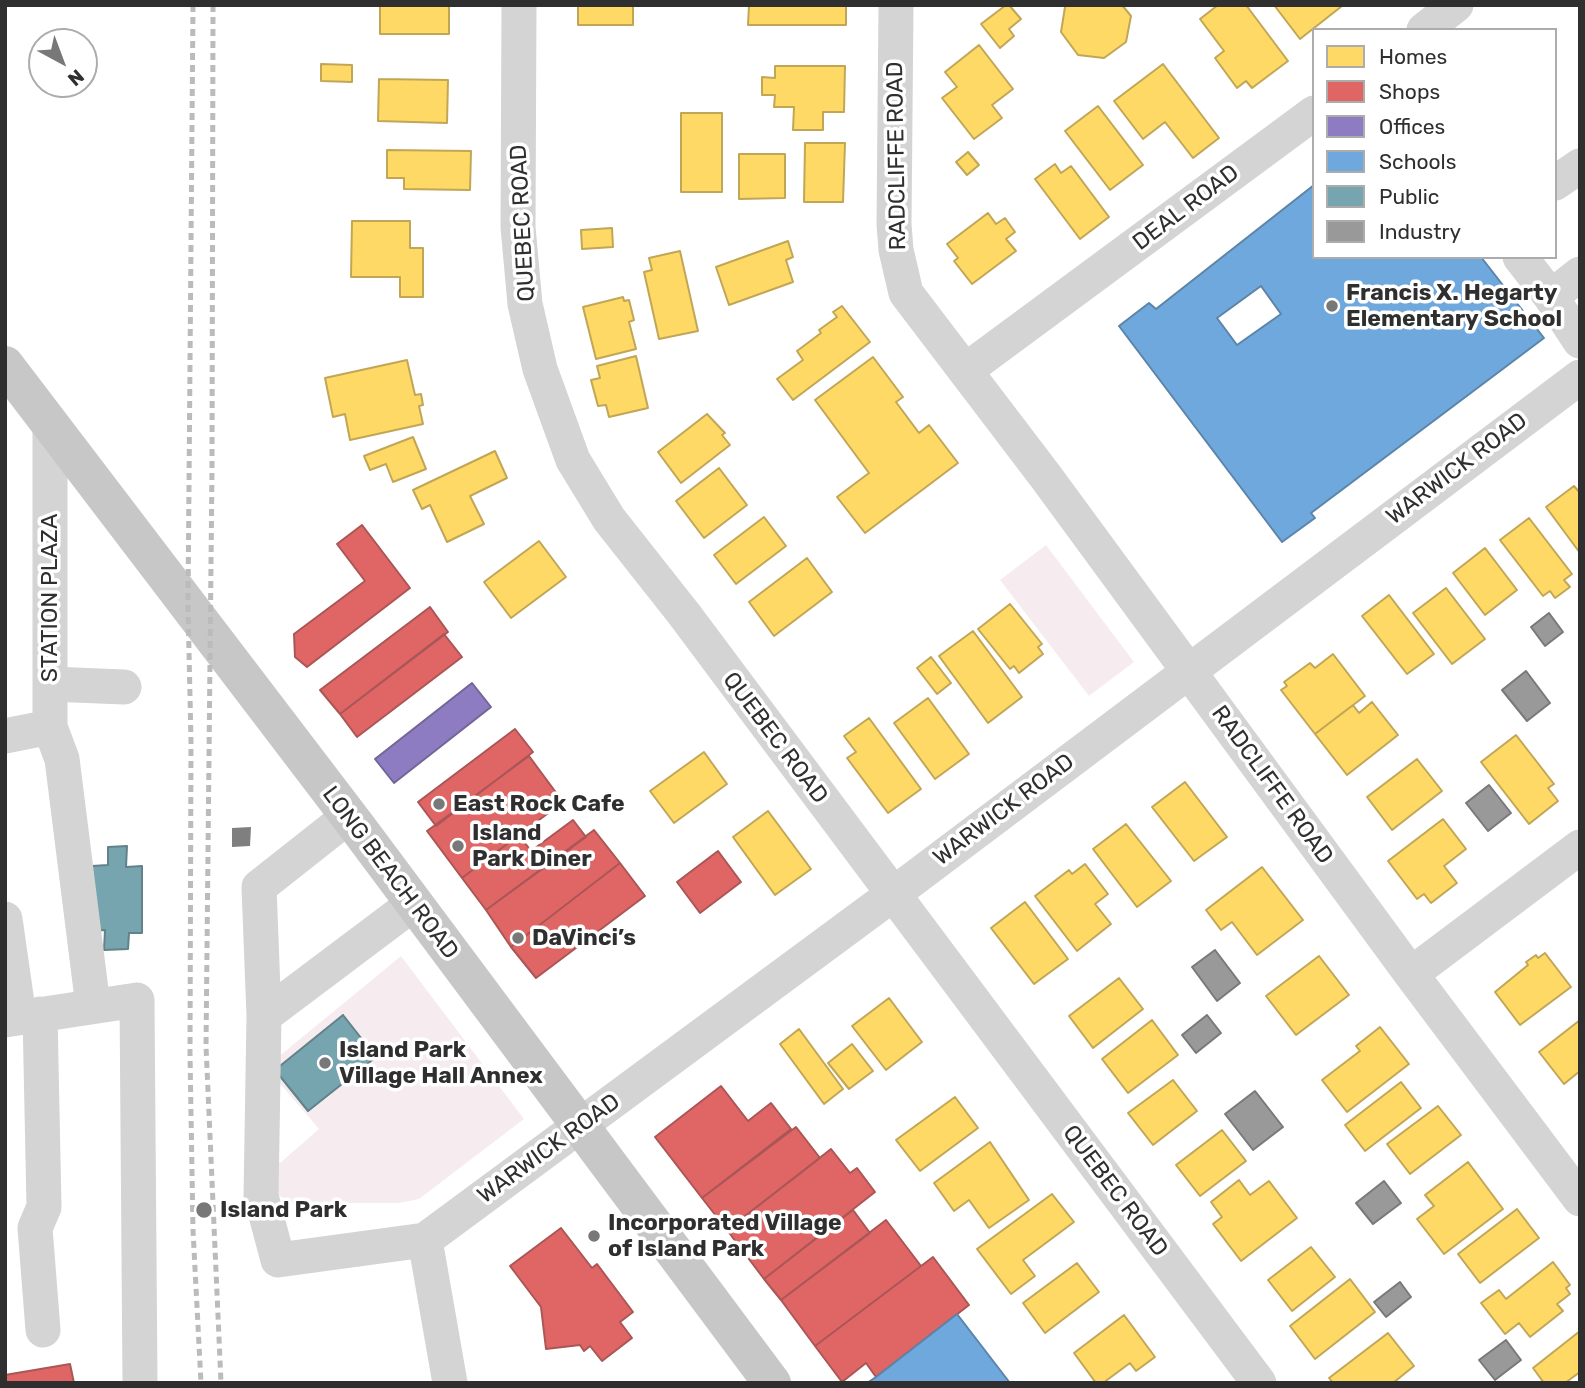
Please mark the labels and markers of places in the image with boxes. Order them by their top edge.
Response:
place label: Francis X. Hegarty Elementary School [1346,279,1562,333]
marker: Francis X. Hegarty Elementary School [1324,298,1340,314]
place label: East Rock Cafe [453,790,625,818]
marker: East Rock Cafe [431,796,447,812]
place label: Island Park Diner [472,819,592,873]
marker: Island Park Diner [450,838,466,854]
place label: DaVinci’s [532,924,636,952]
marker: DaVinci’s [510,930,526,946]
place label: Island Park Village Hall Annex [339,1036,543,1090]
marker: Island Park Village Hall Annex [317,1055,333,1071]
place label: Island Park [220,1196,347,1224]
marker: Island Park [194,1200,214,1220]
place label: Incorporated Village of Island Park [608,1209,842,1263]
marker: Incorporated Village of Island Park [586,1228,602,1244]

